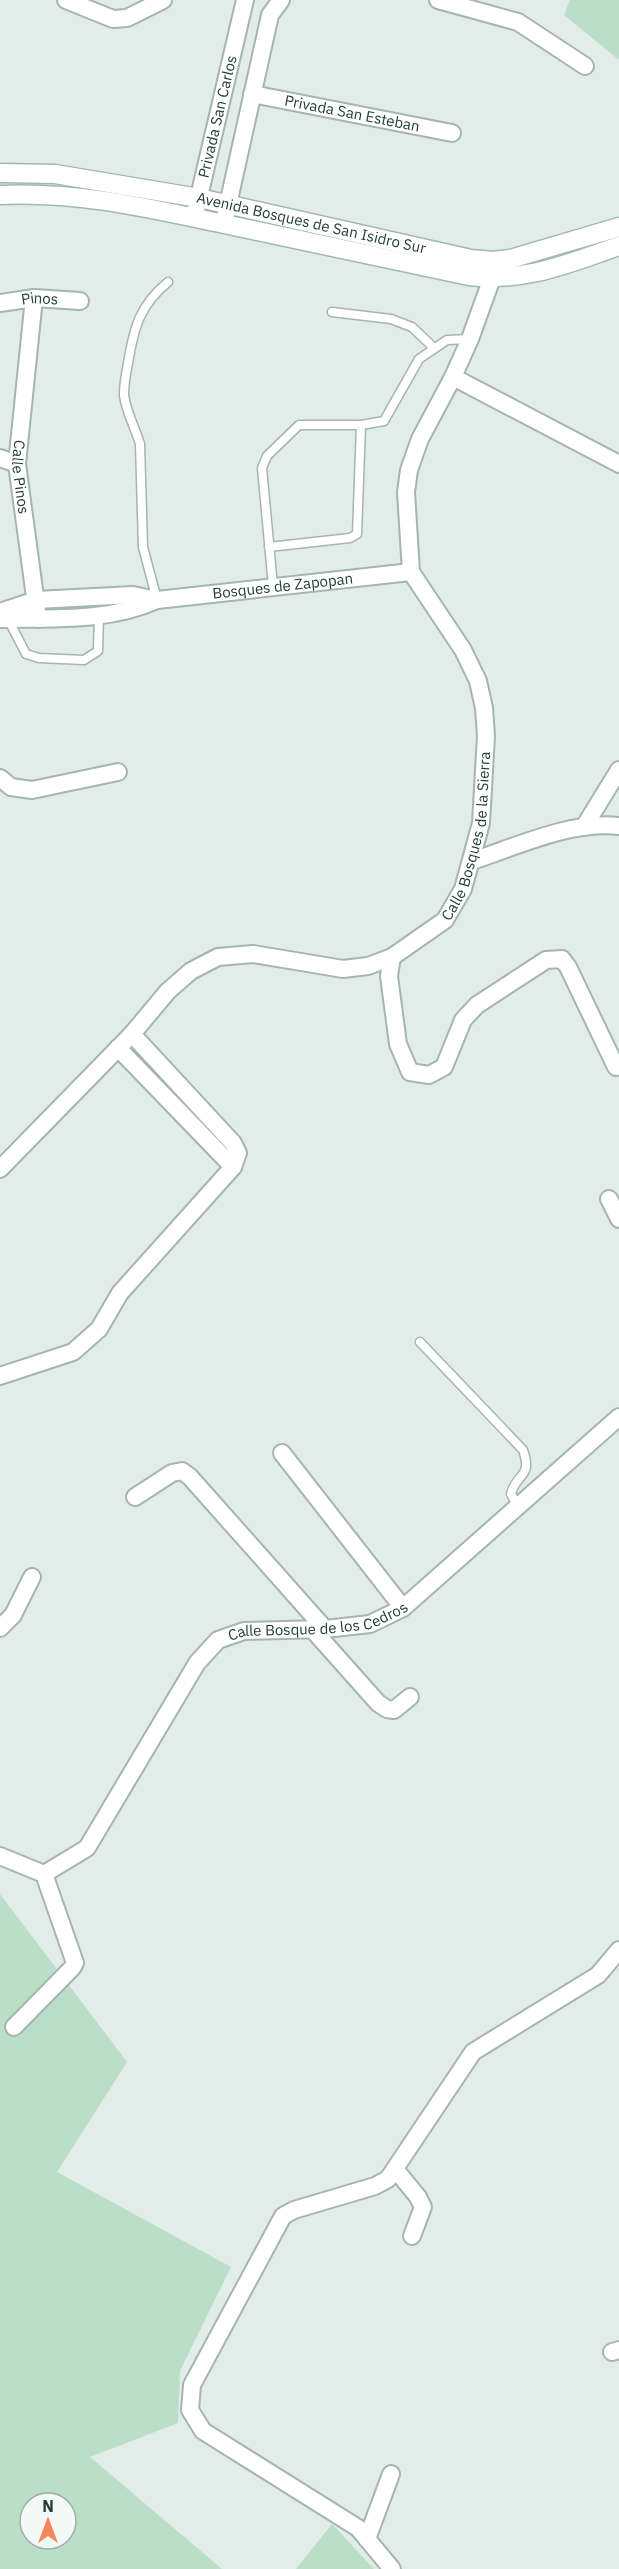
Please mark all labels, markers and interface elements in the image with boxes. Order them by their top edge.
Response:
street label: Privada San Carlos [194,53,241,180]
street label: Privada San Esteban [283,91,421,135]
street label: Avenida Bosques de San Isidro Sur [195,188,428,258]
street label: Pinos [20,288,59,309]
street label: Calle Pinos [8,439,34,515]
street label: Bosques de Zapopan [211,568,354,603]
street label: Calle Bosques de la Sierra [437,751,494,924]
street label: Calle Bosque de los Cedros [225,1598,412,1645]
north arrow [18,2491,78,2551]
text: N [42,2496,54,2516]

